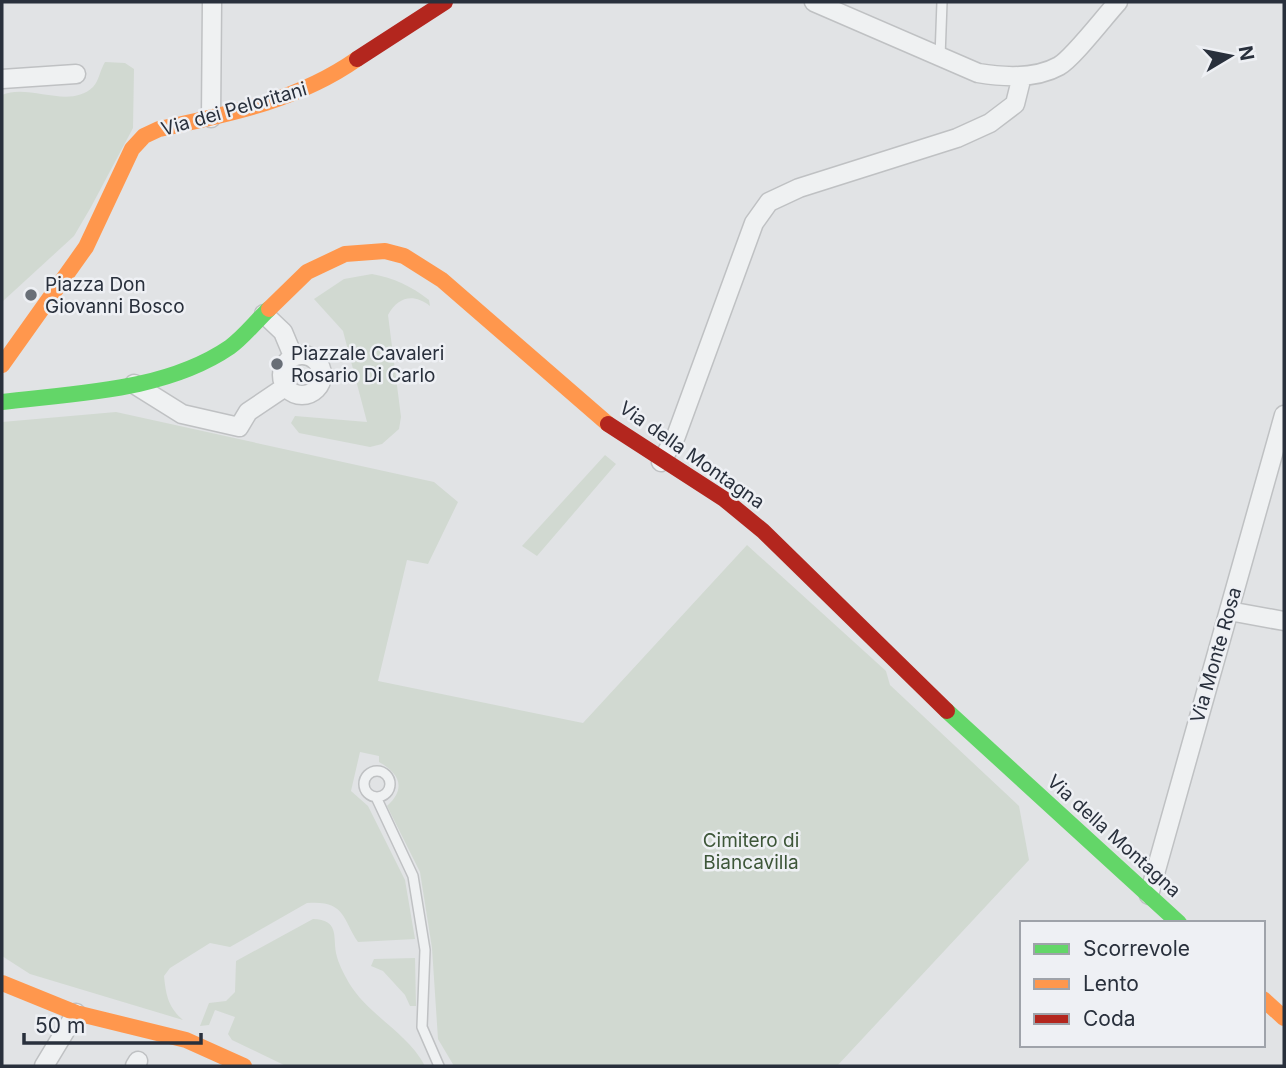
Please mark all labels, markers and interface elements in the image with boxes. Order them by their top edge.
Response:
north arrow [1195,21,1265,91]
text: N [1234,44,1259,62]
street label: Via dei Peloritani [159,77,309,141]
place label: Piazza Don Giovanni Bosco [45,273,185,318]
marker: Piazza Don Giovanni Bosco [23,287,39,303]
place label: Piazzale Cavaleri Rosario Di Carlo [291,342,444,387]
marker: Piazzale Cavaleri Rosario Di Carlo [269,356,285,372]
street label: Via della Montagna [615,396,769,514]
street label: Via Monte Rosa [1186,585,1246,725]
street label: Via della Montagna [1042,770,1186,902]
park label: Cimitero di Biancavilla [703,829,799,874]
legend [1020,921,1265,1047]
text: Scorrevole [1083,936,1190,961]
text: Lento [1083,971,1139,996]
scale bar [24,1002,201,1046]
text: Coda [1083,1006,1136,1031]
text: 50 m [35,1013,85,1038]

